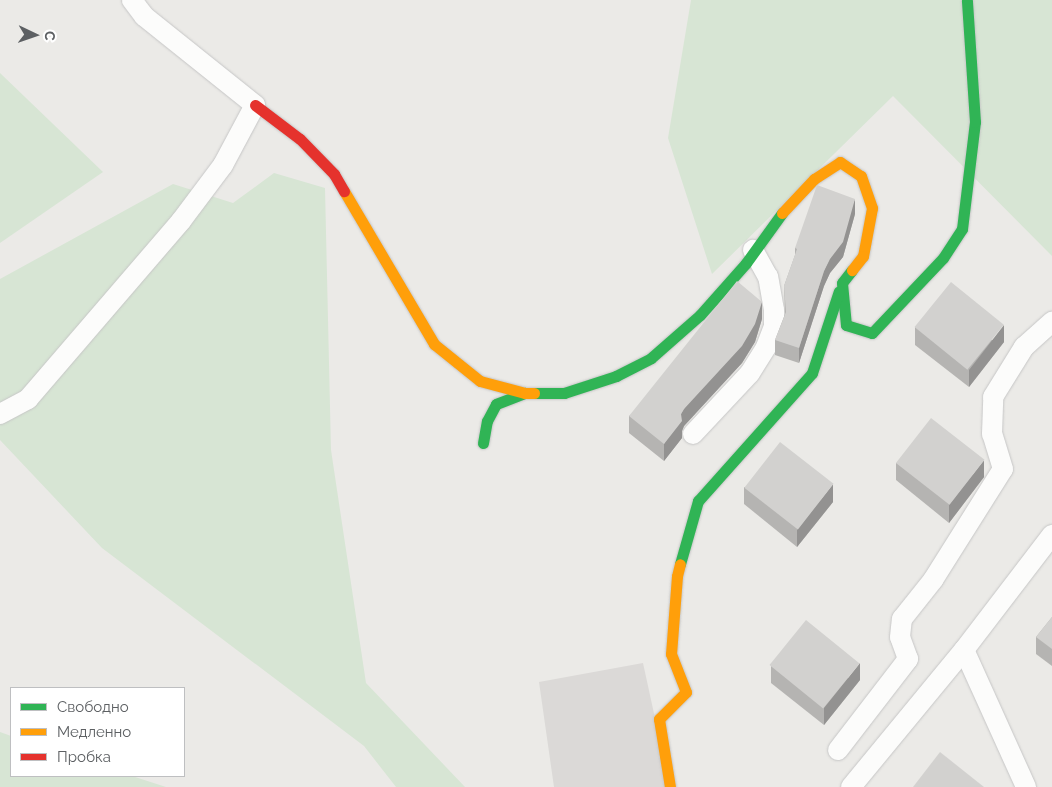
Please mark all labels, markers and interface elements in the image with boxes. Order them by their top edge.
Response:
north arrow [10,10,60,60]
text: С [42,31,58,41]
legend [10,687,185,777]
text: Свободно [57,698,129,716]
text: Медленно [57,723,131,741]
text: Пробка [57,748,111,766]

